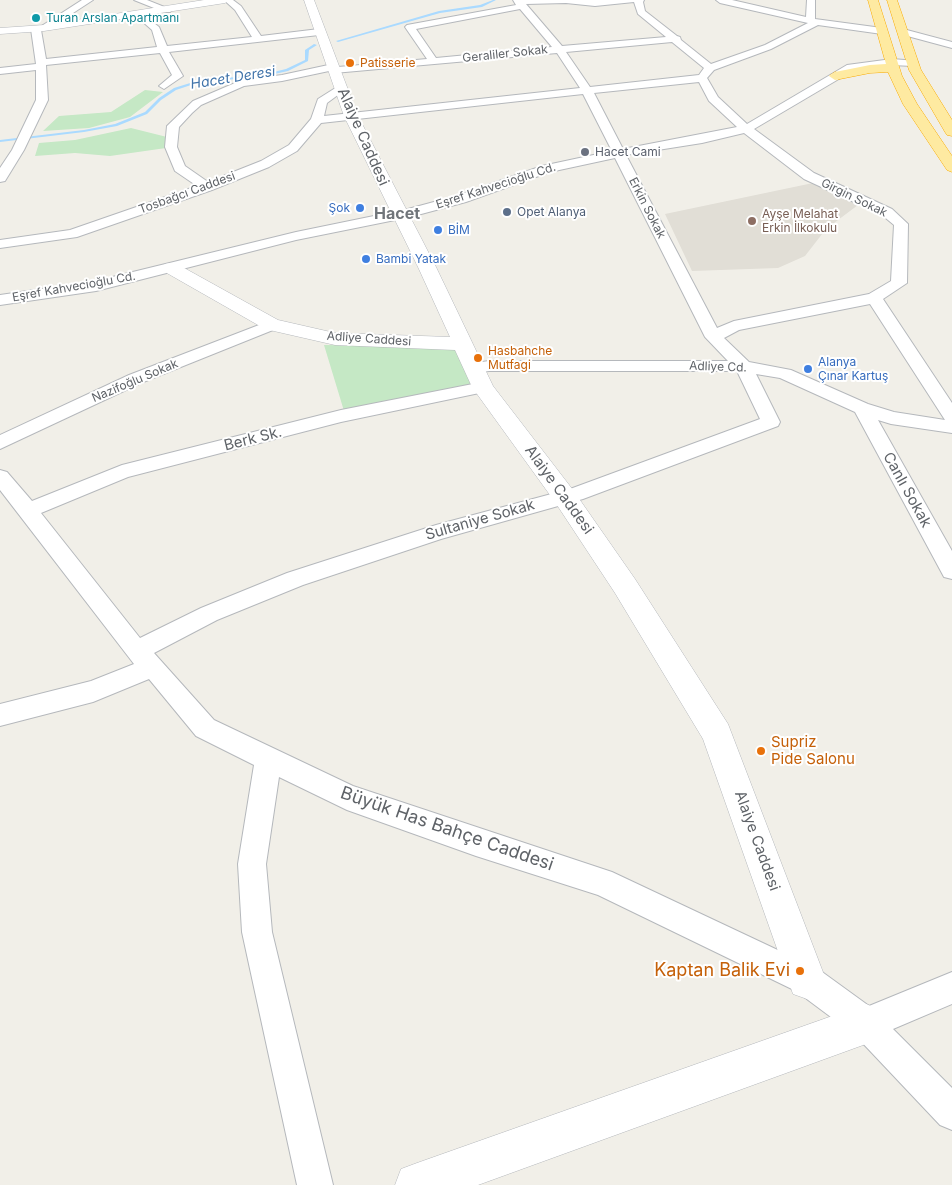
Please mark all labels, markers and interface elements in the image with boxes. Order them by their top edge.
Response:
place label: Turan Arslan Apartmanı [46,11,179,25]
marker: Turan Arslan Apartmanı [30,12,42,24]
street label: Geraliler Sokak [462,42,548,66]
place label: Patisserie [360,56,416,70]
marker: Patisserie [344,57,356,69]
water label: Hacet Deresi [189,63,277,93]
street label: Alaiye Caddesi [333,85,393,189]
place label: Hacet Cami [595,145,661,159]
marker: Hacet Cami [579,146,591,158]
street label: Eşref Kahvecioğlu Cd. [434,160,558,212]
street label: Tosbağcı Caddesi [137,169,237,217]
street label: Erkin Sokak [625,175,669,241]
street label: Girgin Sokak [819,176,889,220]
place label: Şok [329,201,350,215]
marker: Şok [354,202,366,214]
district label: Hacet [374,204,420,224]
place label: Opet Alanya [517,205,586,219]
marker: Opet Alanya [501,206,513,218]
place label: Ayşe Melahat Erkin İlkokulu [762,207,838,235]
marker: Ayşe Melahat Erkin İlkokulu [746,215,758,227]
place label: BİM [448,223,470,237]
marker: BİM [432,224,444,236]
place label: Bambi Yatak [376,252,446,266]
marker: Bambi Yatak [360,253,372,265]
street label: Eşref Kahvecioğlu Cd. [11,269,137,305]
street label: Adliye Caddesi [326,329,412,349]
place label: Hasbahche Mutfagi [488,344,552,372]
marker: Hasbahche Mutfagi [472,352,484,364]
place label: Alanya Çınar Kartuş [818,355,888,383]
street label: Nazifoğlu Sokak [90,356,180,406]
street label: Adliye Cd. [689,359,747,375]
marker: Alanya Çınar Kartuş [802,363,814,375]
street label: Berk Sk. [222,423,284,455]
street label: Alaiye Caddesi [521,442,597,538]
street label: Canlı Sokak [879,449,935,531]
street label: Sultaniye Sokak [423,496,537,544]
place label: Supriz Pide Salonu [771,733,855,768]
marker: Supriz Pide Salonu [755,745,767,757]
street label: Büyük Has Bahçe Caddesi [337,782,557,876]
street label: Alaiye Caddesi [731,789,783,893]
place label: Kaptan Balik Evi [654,960,790,982]
marker: Kaptan Balik Evi [794,965,806,977]

